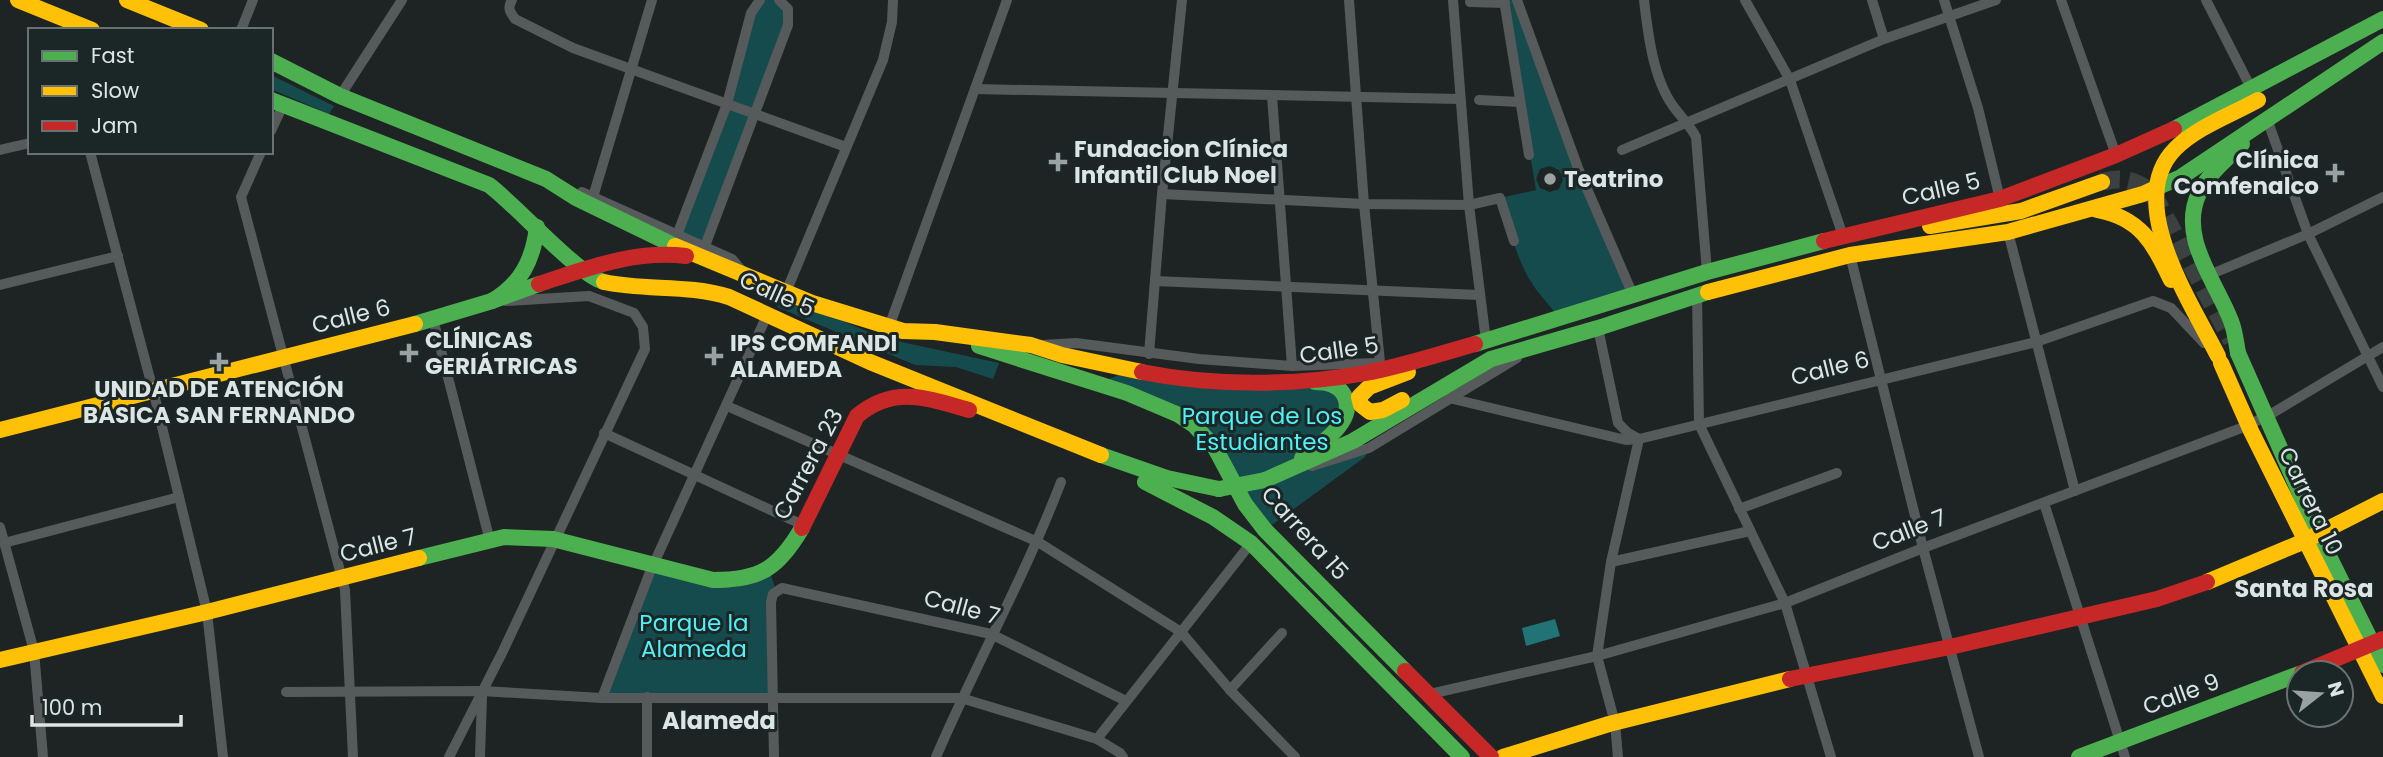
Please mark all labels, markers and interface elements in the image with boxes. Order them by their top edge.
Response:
legend [28,28,273,154]
text: Fast [91,41,134,70]
text: Slow [91,76,139,105]
text: Jam [91,111,138,140]
place label: Fundacion Clínica Infantil Club Noel [1074,133,1288,191]
place label: Clínica Comfenalco [2174,144,2319,202]
marker: Fundacion Clínica Infantil Club Noel [1048,152,1068,172]
place label: Teatrino [1564,163,1664,195]
marker: Clínica Comfenalco [2325,163,2345,183]
street label: Calle 5 [1899,164,1983,214]
marker: Teatrino [1542,171,1558,187]
street label: Calle 5 [734,263,820,325]
street label: Calle 6 [308,291,394,341]
place label: CLÍNICAS GERIÁTRICAS [425,324,578,382]
place label: IPS COMFANDI ALAMEDA [730,327,897,385]
street label: Calle 5 [1297,329,1381,371]
marker: CLÍNICAS GERIÁTRICAS [399,343,419,363]
street label: Calle 6 [1787,343,1873,393]
marker: IPS COMFANDI ALAMEDA [704,346,724,366]
marker: UNIDAD DE ATENCIÓN BÁSICA SAN FERNANDO [209,352,229,372]
place label: UNIDAD DE ATENCIÓN BÁSICA SAN FERNANDO [83,373,355,431]
park label: Parque de Los Estudiantes [1182,400,1342,458]
street label: Carrera 23 [765,403,851,525]
street label: Carrera 10 [2271,441,2351,561]
street label: Carrera 15 [1254,479,1356,587]
street label: Calle 7 [1867,501,1951,559]
street label: Calle 7 [336,520,420,570]
district label: Santa Rosa [2235,572,2373,605]
street label: Calle 7 [920,582,1004,632]
park label: Parque la Alameda [639,607,749,665]
north arrow [2285,659,2355,729]
street label: Calle 9 [2138,665,2224,723]
text: N [2321,678,2351,700]
scale bar [32,684,180,728]
text: 100 m [42,693,102,722]
district label: Alameda [662,704,776,737]

